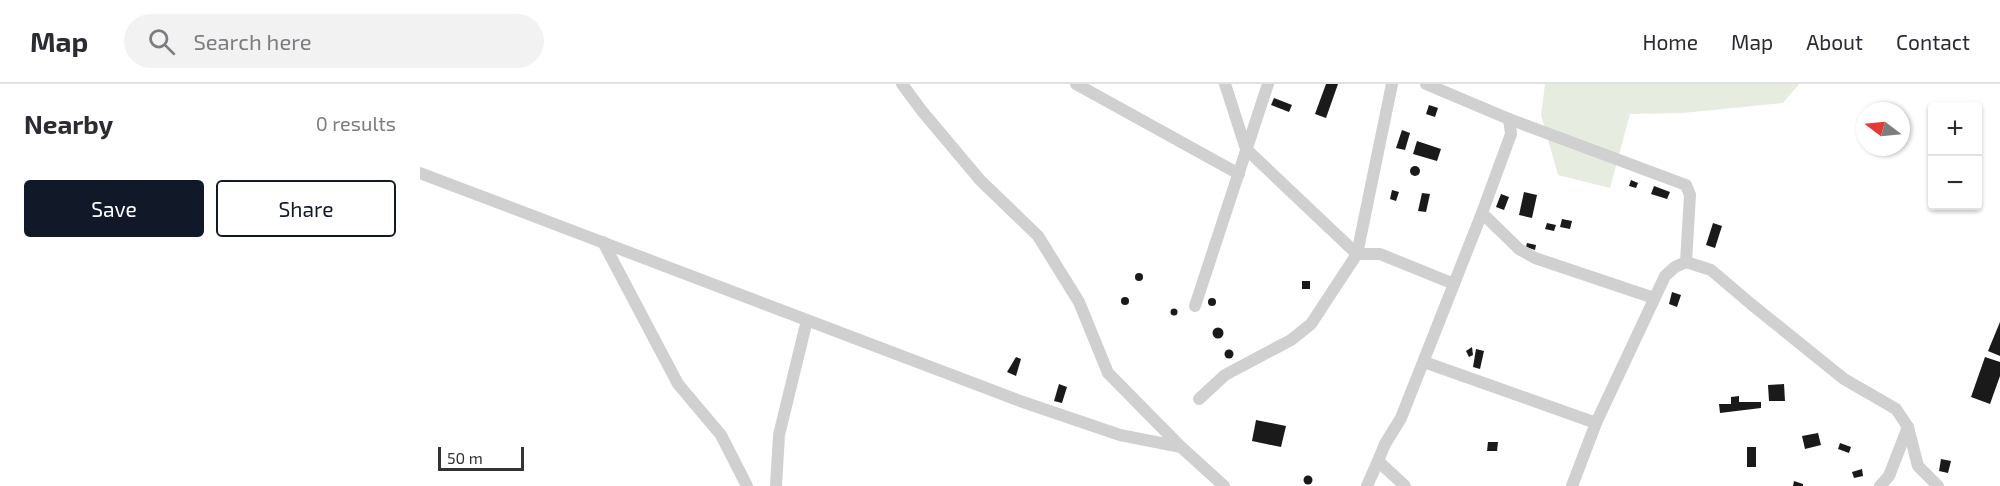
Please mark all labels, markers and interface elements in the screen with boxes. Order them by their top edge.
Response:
search box [124,14,544,68]
text: Map [30,24,88,58]
icon: search [145,25,178,58]
text: Search here [193,28,312,54]
text: Home [1642,29,1698,54]
text: Map [1731,29,1773,54]
text: About [1806,29,1863,54]
text: Contact [1896,29,1970,54]
north arrow [1856,102,1910,156]
map controls [1928,102,1982,210]
button: + [1928,102,1982,156]
text: Nearby [24,108,113,139]
text: 0 results [316,111,396,135]
button: − [1928,156,1982,210]
button: Save [24,180,204,237]
button: Share [216,180,396,237]
scale bar [438,444,524,472]
text: 50 m [447,448,483,467]

